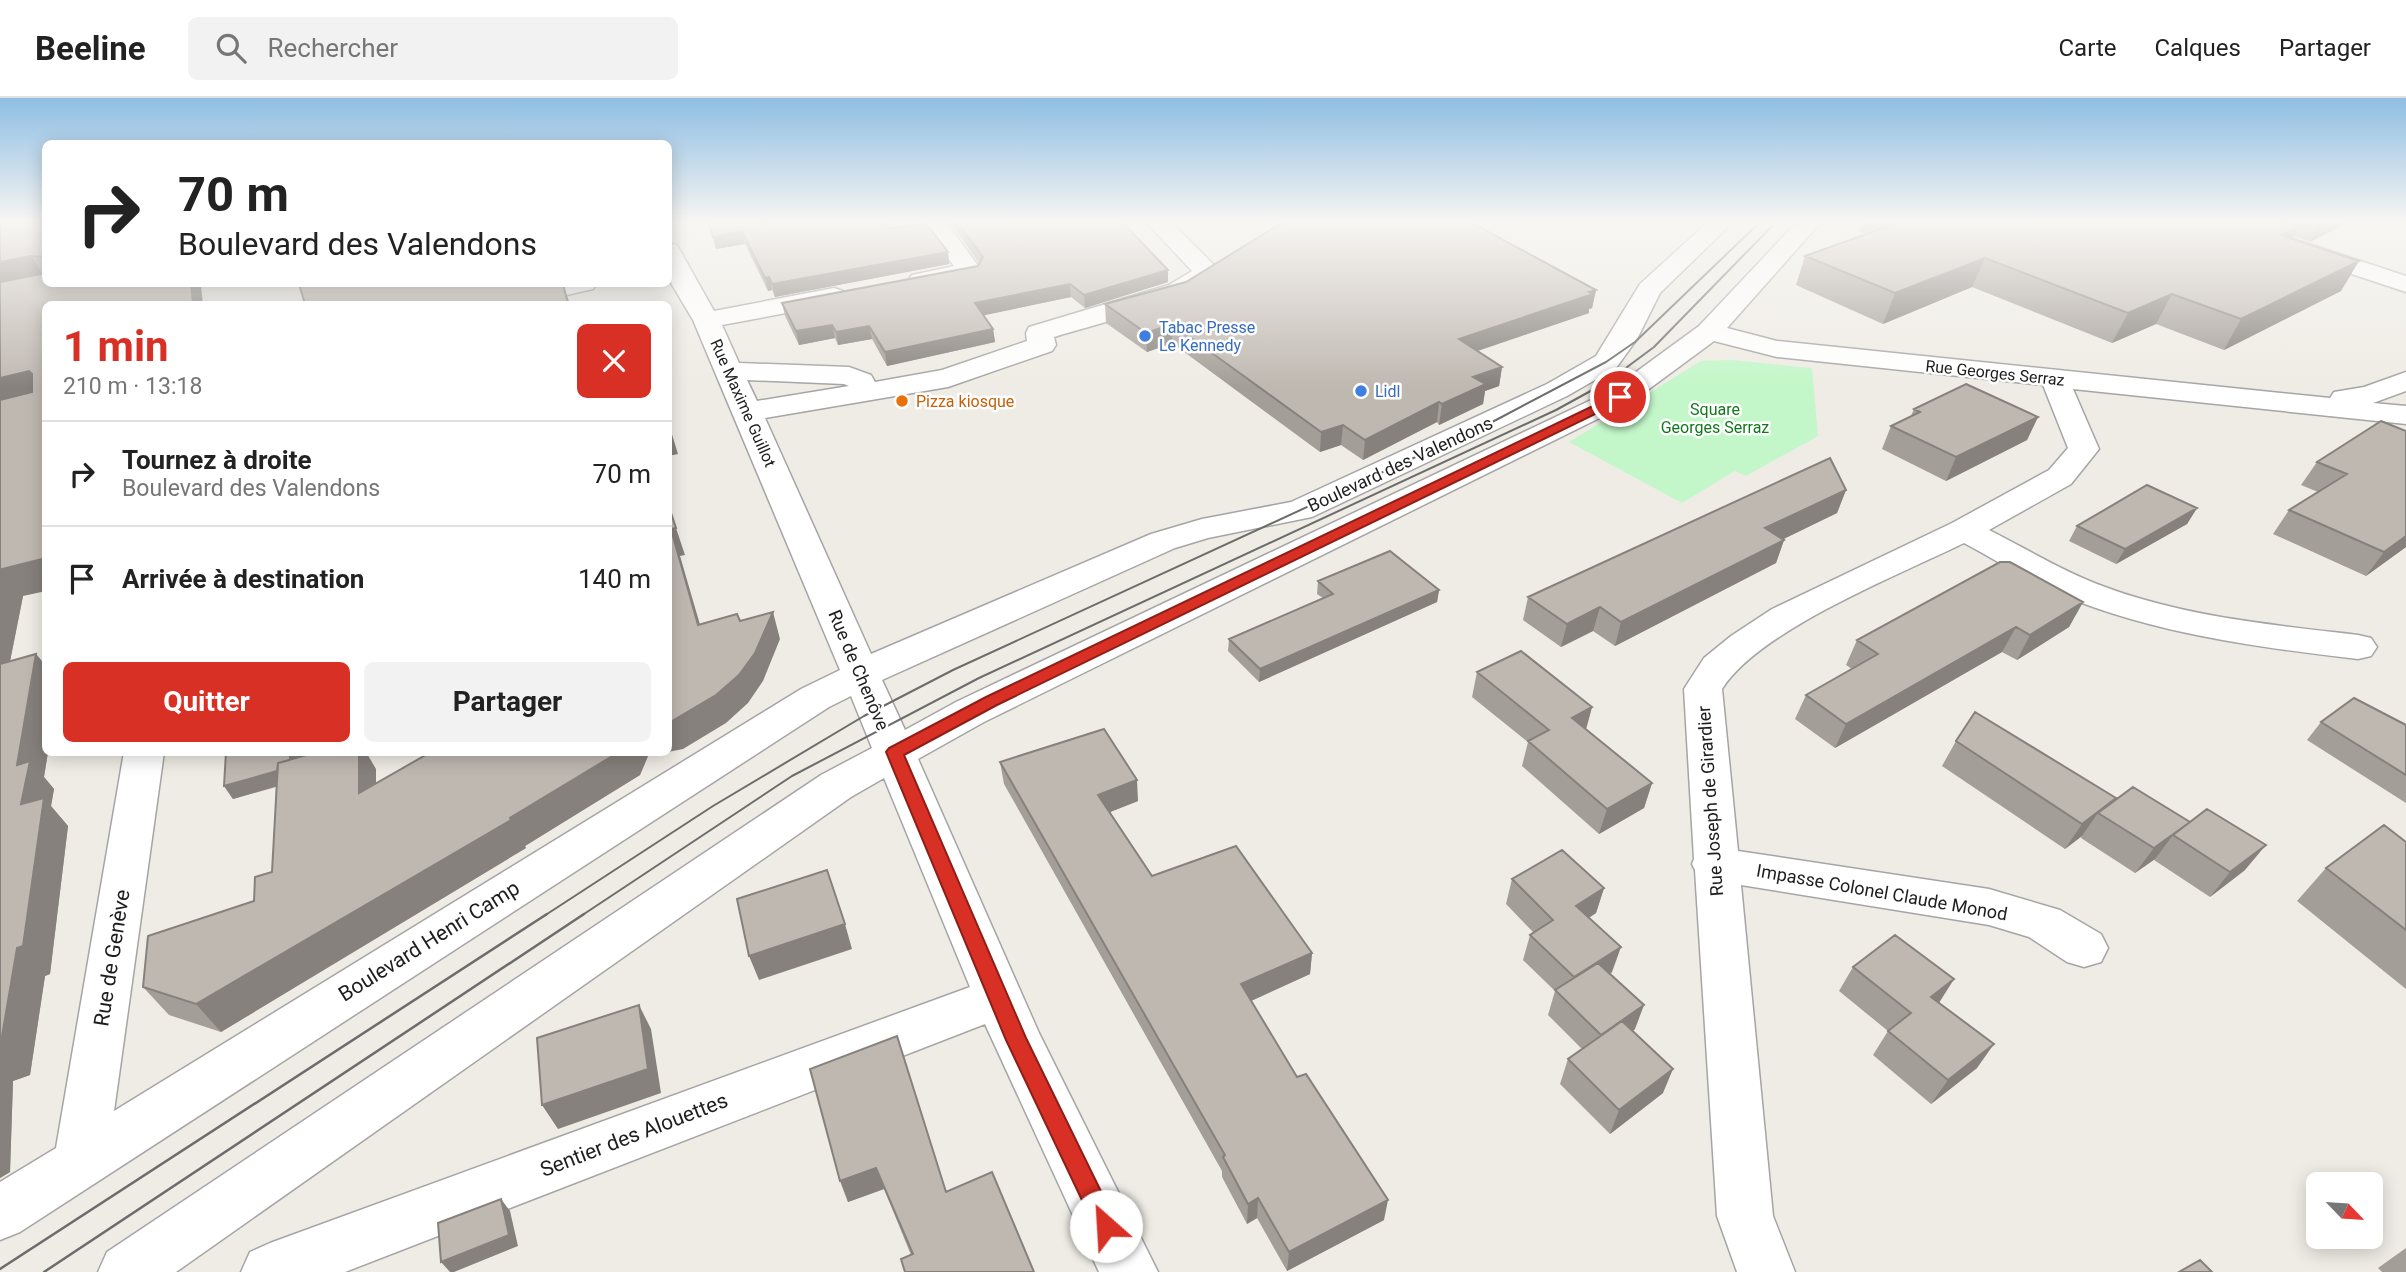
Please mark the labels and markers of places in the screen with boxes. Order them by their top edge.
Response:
place label: Tabac Presse Le Kennedy [1159,318,1255,355]
marker: Tabac Presse Le Kennedy [1137,328,1153,344]
pin [1590,367,1650,427]
place label: Lidl [1375,382,1400,401]
marker: Lidl [1353,383,1369,399]
place label: Pizza kiosque [916,392,1014,411]
marker: Pizza kiosque [894,393,910,409]

